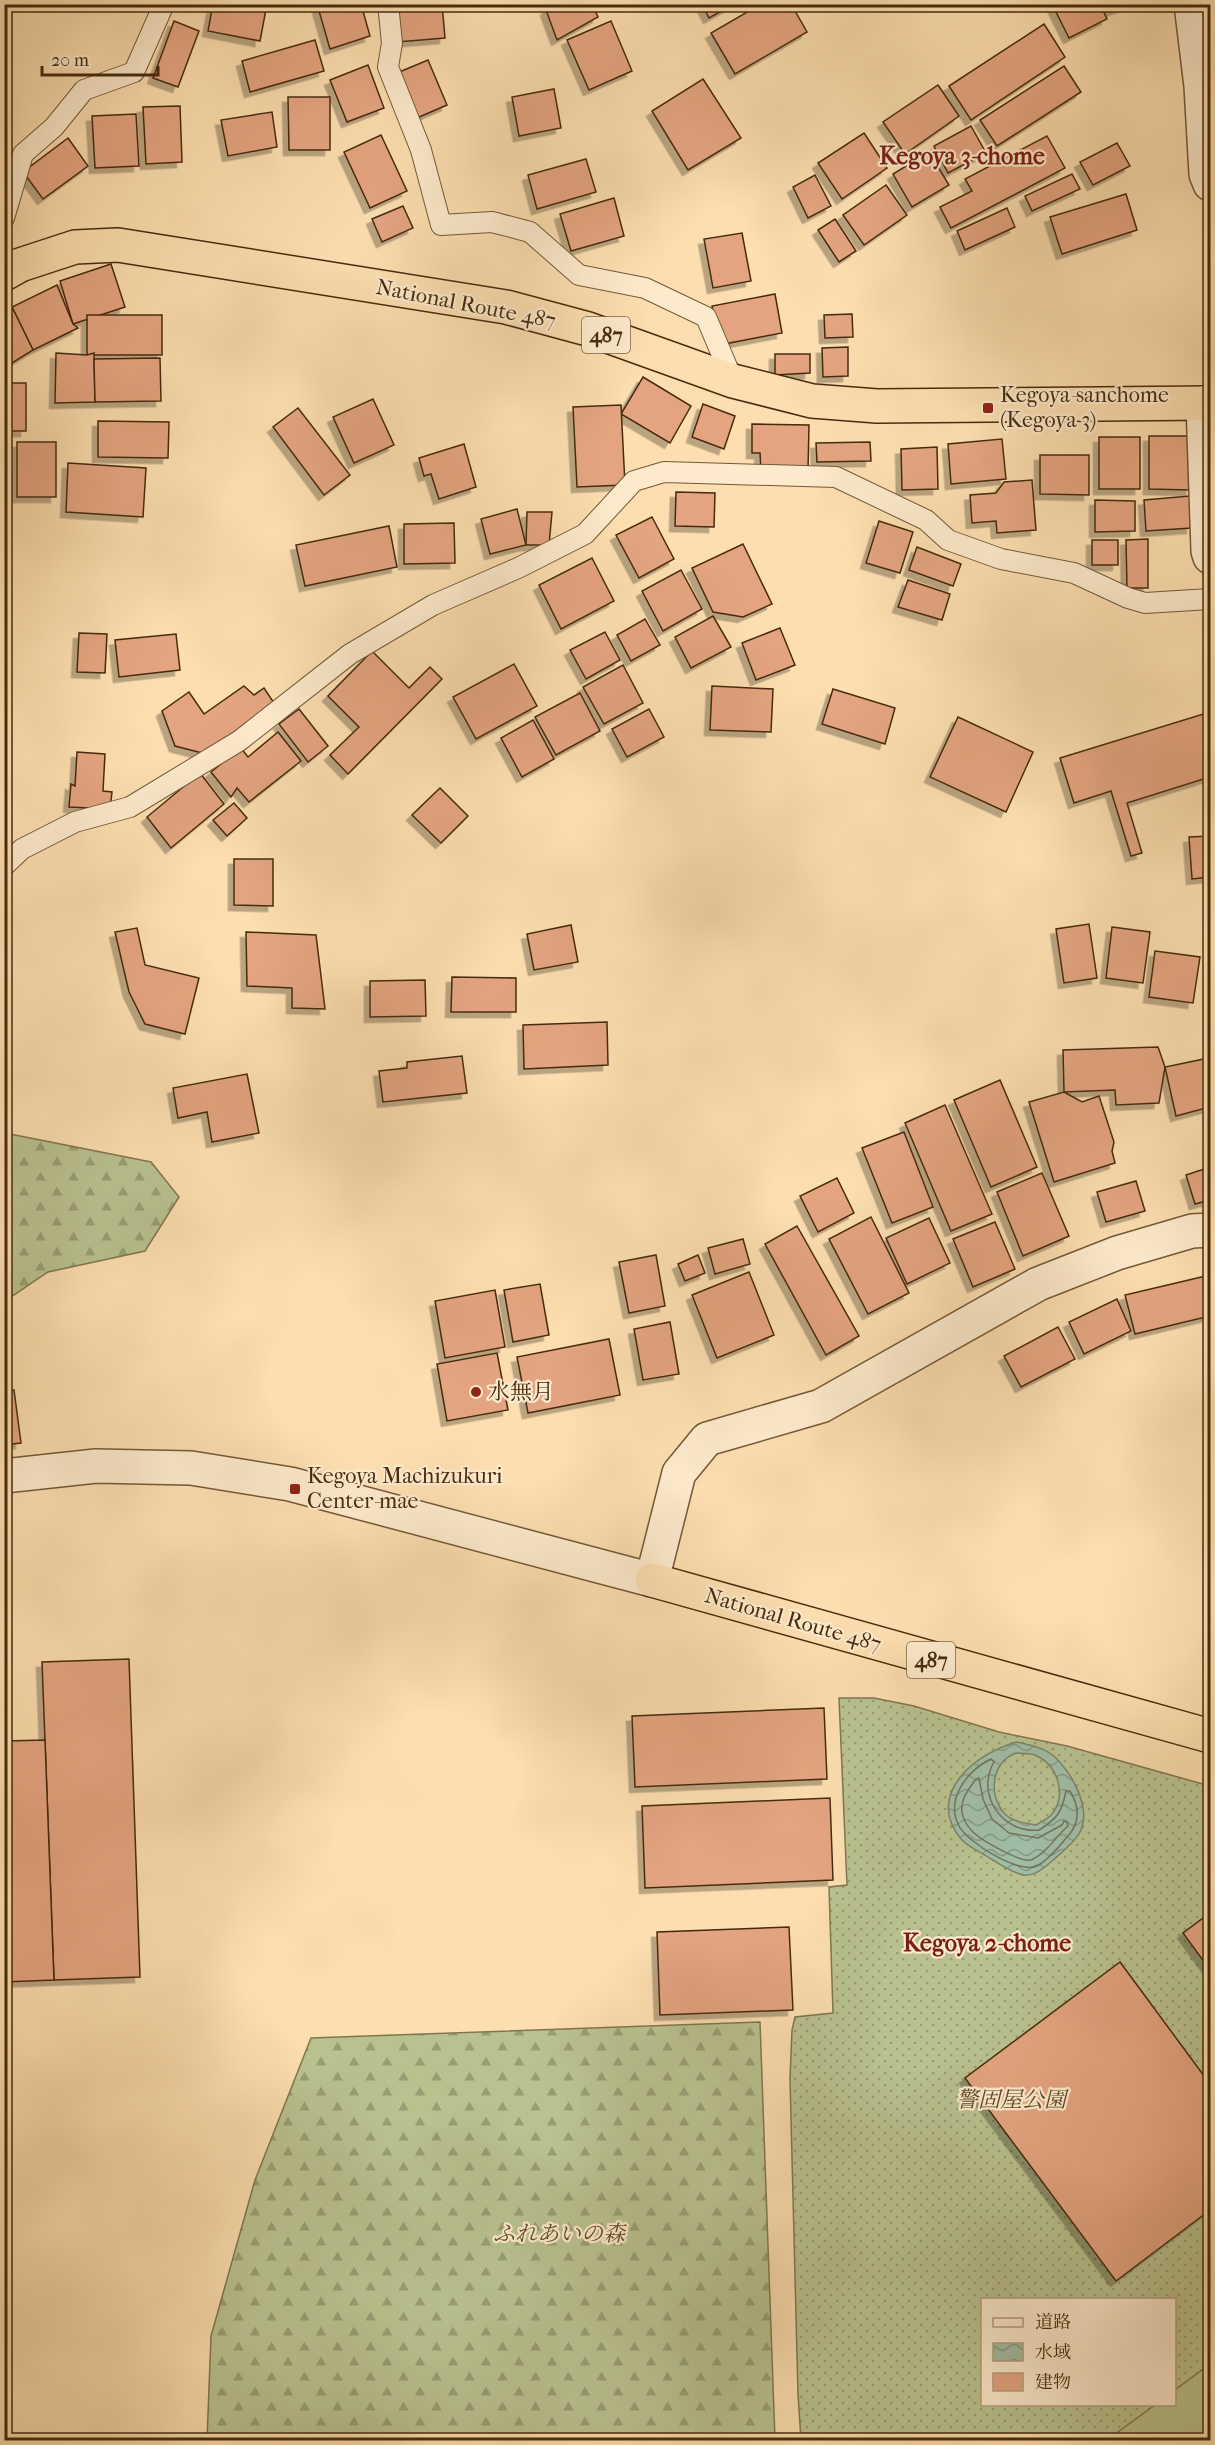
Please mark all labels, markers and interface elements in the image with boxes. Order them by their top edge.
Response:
scale bar [42,39,158,77]
text: 20 m [51,50,89,71]
district label: Kegoya 3-chome [879,142,1045,170]
street label: National Route 487 [374,274,558,334]
road number: 487 [582,317,630,353]
place label: Kegoya-sanchome (Kegoya 3) [1000,382,1169,433]
marker: Kegoya-sanchome (Kegoya 3) [981,401,995,415]
place label: 水無月 [488,1379,554,1405]
marker: 水無月 [469,1385,483,1399]
place label: Kegoya Machizukuri Center-mae [307,1463,503,1514]
marker: Kegoya Machizukuri Center-mae [288,1482,302,1496]
street label: National Route 487 [702,1582,884,1658]
road number: 487 [907,1642,955,1678]
district label: Kegoya 2-chome [903,1929,1071,1957]
park label: 警固屋公園 [956,2087,1069,2113]
park label: ふれあいの森 [493,2221,627,2247]
legend [981,2298,1176,2406]
text: 道路 [1035,2312,1071,2333]
text: 水域 [1035,2342,1071,2363]
text: 建物 [1035,2372,1071,2393]

